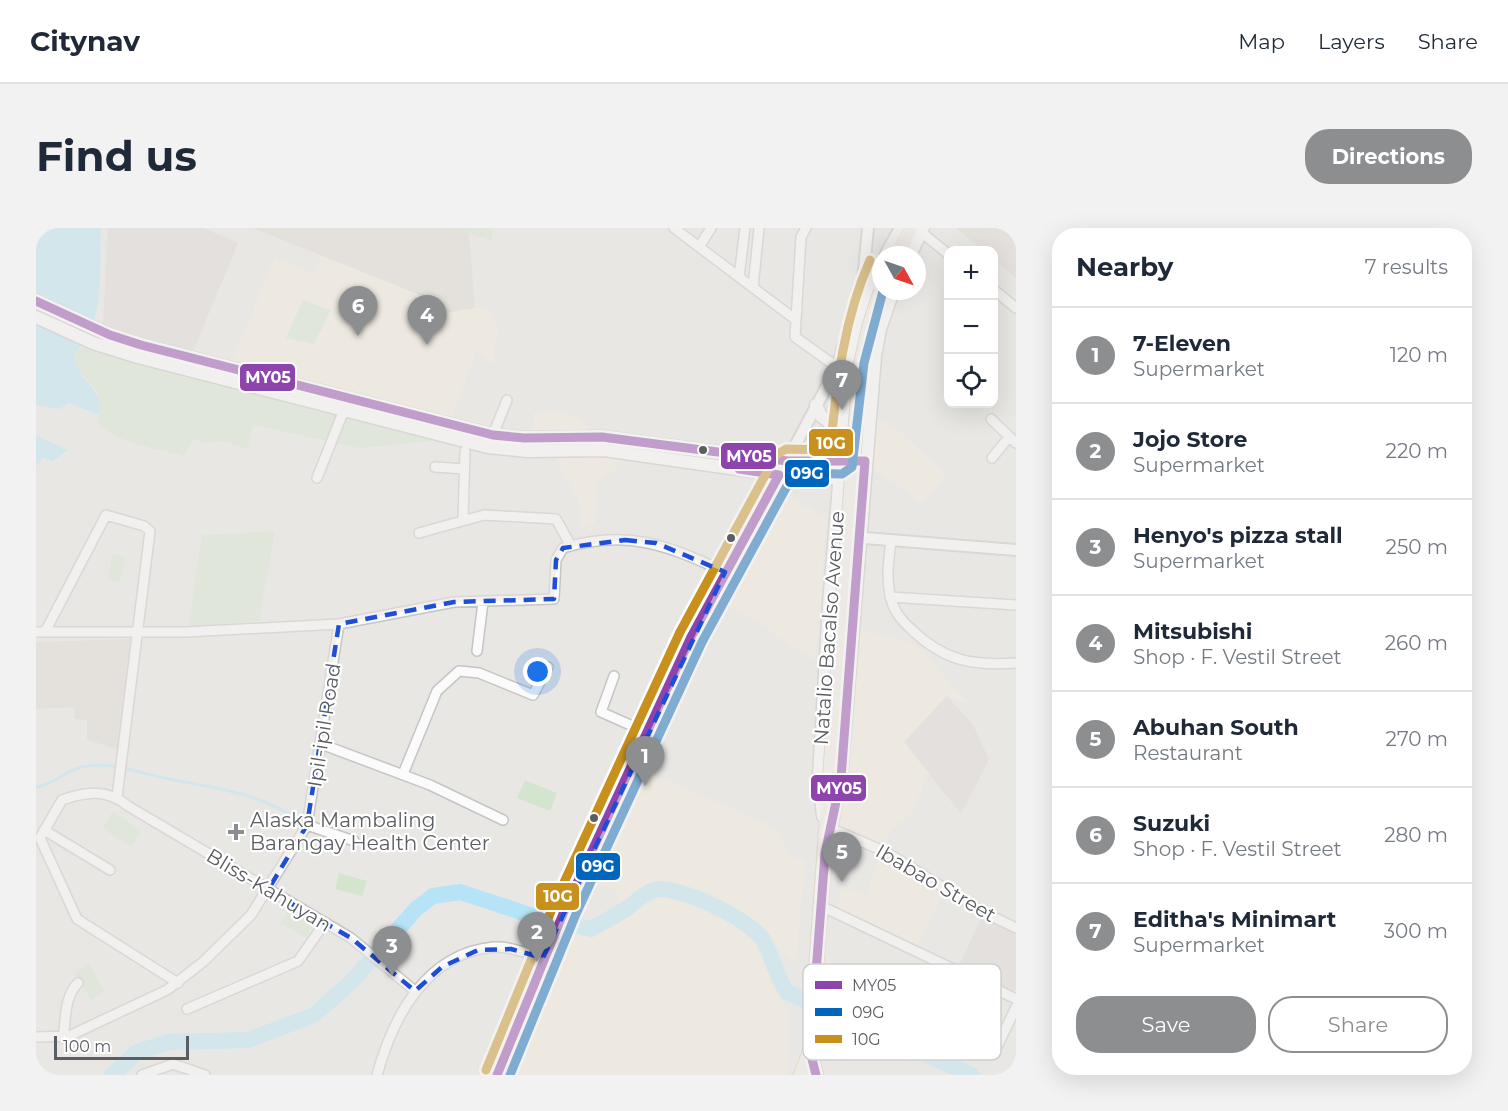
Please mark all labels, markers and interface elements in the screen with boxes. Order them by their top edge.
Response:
text: Citynav [30,24,140,58]
text: Map [1238,29,1285,54]
text: Layers [1318,29,1385,54]
text: Share [1418,29,1478,54]
button: Directions [1305,129,1472,184]
text: Find us [36,130,197,182]
north arrow [872,246,926,300]
map controls [944,246,998,408]
button: + [944,246,998,300]
text: Nearby [1076,251,1173,283]
text: 7 results [1365,255,1448,279]
pin: 6 [338,286,378,336]
pin: 4 [408,296,446,345]
button: − [944,300,998,354]
text: 7-Eleven [1133,330,1231,357]
text: 1 [1092,343,1099,367]
text: 120 m [1390,343,1448,367]
button: locate [944,354,998,408]
text: Supermarket [1133,357,1265,381]
pin: 7 [822,360,862,410]
line badge: MY05 [239,363,296,392]
text: MY05 [245,368,291,387]
text: Jojo Store [1133,426,1247,453]
line badge: 10G [808,428,854,457]
text: 10G [816,434,846,453]
text: 2 [1090,439,1101,463]
text: 220 m [1386,439,1448,463]
line badge: MY05 [720,442,777,470]
unlabelled marker [697,444,709,456]
text: MY05 [726,447,772,466]
text: Supermarket [1133,453,1265,477]
line badge: 09G [784,459,830,488]
text: 09G [790,464,824,483]
street label: Natalio Bacalso Avenue [809,510,849,746]
text: Henyo's pizza stall [1133,522,1343,549]
unlabelled marker [725,532,737,544]
text: 3 [1090,535,1101,559]
text: 250 m [1386,535,1448,559]
text: Supermarket [1133,549,1265,573]
text: Mitsubishi [1133,618,1252,645]
text: 4 [1089,631,1102,655]
text: 260 m [1385,631,1448,655]
text: Shop · F. Vestil Street [1133,645,1342,669]
your location [523,657,552,686]
street label: Ipil-ipil Road [302,661,346,789]
text: Abuhan South [1133,714,1299,741]
text: 5 [1090,727,1101,751]
text: 270 m [1386,727,1448,751]
pin: 1 [626,736,664,786]
text: Restaurant [1133,741,1243,765]
line badge: MY05 [810,774,867,802]
text: MY05 [816,779,862,798]
place label: Alaska Mambaling Barangay Health Center [250,808,490,855]
text: Suzuki [1133,810,1210,837]
unlabelled marker [588,812,600,824]
marker: Alaska Mambaling Barangay Health Center [227,823,245,841]
text: 6 [1089,823,1102,847]
text: 280 m [1384,823,1448,847]
pin: 5 [822,832,862,882]
text: Shop · F. Vestil Street [1133,837,1342,861]
street label: Ibabao Street [872,839,1000,927]
street label: Bliss-Kahuyan [202,843,336,937]
line badge: 09G [575,852,621,881]
text: 09G [581,857,615,876]
line badge: 10G [535,882,580,911]
text: 10G [543,887,573,906]
text: Editha's Minimart [1133,906,1336,933]
pin: 2 [518,912,556,962]
text: 7 [1089,919,1102,943]
text: 300 m [1384,919,1448,943]
pin: 3 [372,926,412,976]
text: Supermarket [1133,933,1265,957]
legend [803,964,1001,1060]
text: MY05 [852,976,896,995]
button: Save [1076,996,1256,1053]
button: Share [1268,996,1448,1053]
text: 09G [852,1003,885,1022]
text: 10G [852,1030,881,1049]
scale bar [54,1033,189,1060]
text: 100 m [63,1037,111,1056]

